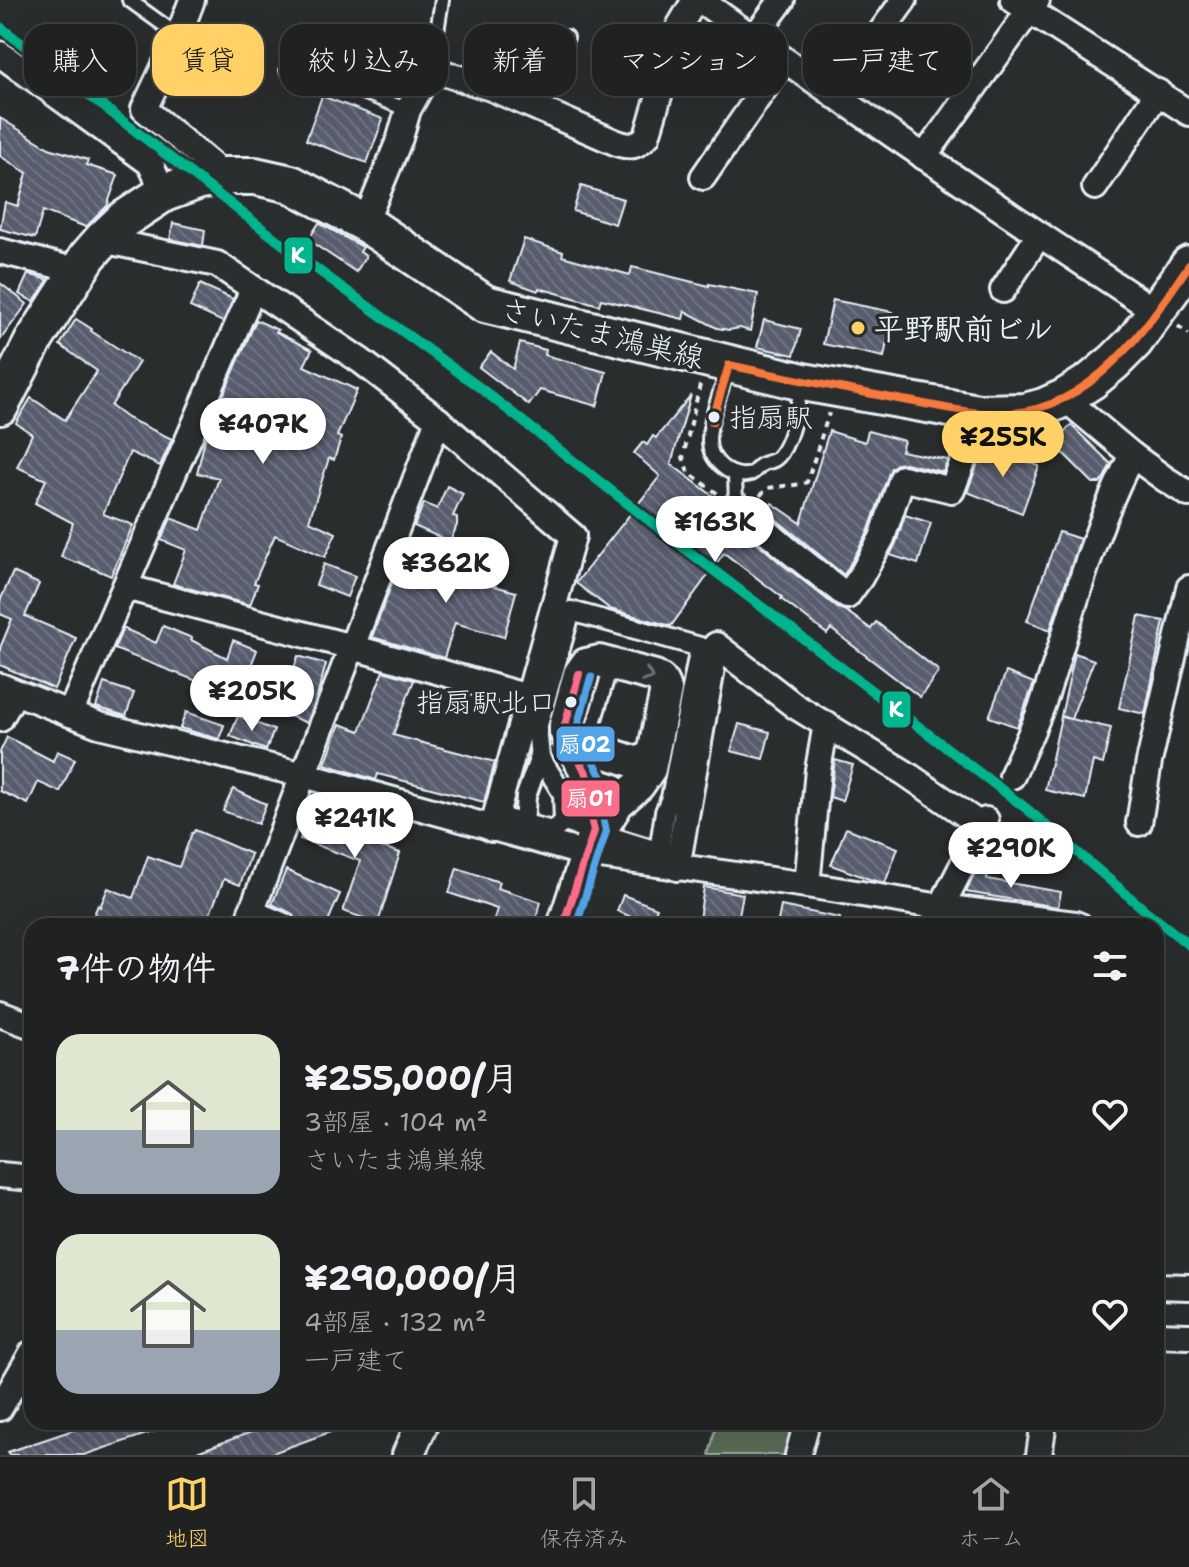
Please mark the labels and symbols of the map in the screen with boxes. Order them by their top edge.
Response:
line badge: K [283,236,314,275]
text: K [290,241,306,270]
street label: さいたま鴻巣線 [496,288,708,378]
place label: 平野駅前ビル [874,308,1053,349]
marker: 平野駅前ビル [849,319,867,337]
pin: ¥407K [207,398,319,466]
place label: 指扇駅 [729,398,813,436]
marker: 指扇駅 [706,409,722,425]
pin: ¥255K [947,411,1059,479]
pin: ¥163K [659,496,771,564]
pin: ¥362K [390,537,502,605]
pin: ¥205K [196,665,308,733]
one-way arrow [640,666,654,683]
place label: 指扇駅北口 [416,683,556,721]
line badge: K [881,690,912,729]
marker: 指扇駅北口 [563,694,579,710]
text: K [888,695,904,724]
line badge: 扇02 [555,725,616,763]
text: 扇02 [559,730,611,759]
line badge: 扇01 [560,779,621,818]
text: 扇01 [567,784,613,813]
pin: ¥241K [299,792,411,860]
pin: ¥290K [955,822,1067,890]

